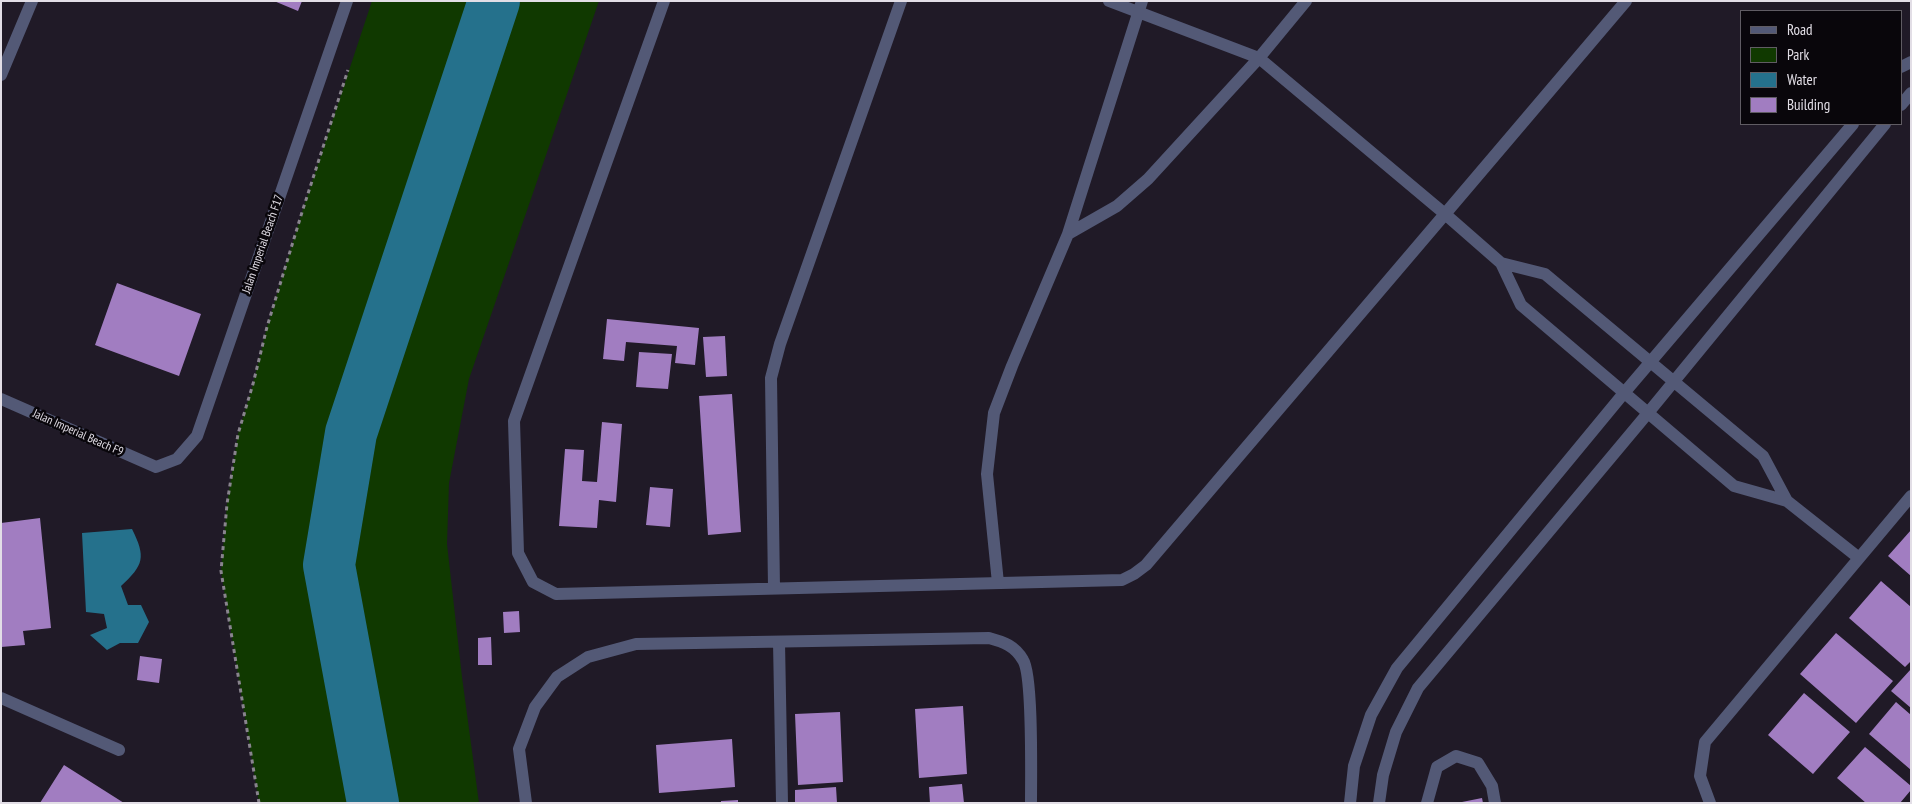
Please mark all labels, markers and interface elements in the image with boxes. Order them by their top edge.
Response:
legend [1740,10,1902,125]
text: Road [1787,20,1813,39]
text: Park [1787,45,1809,64]
text: Water [1787,70,1817,89]
text: Building [1787,95,1830,114]
street label: Jalan Imperial Beach F17 [239,193,287,295]
street label: Jalan Imperial Beach F9 [30,407,126,459]

